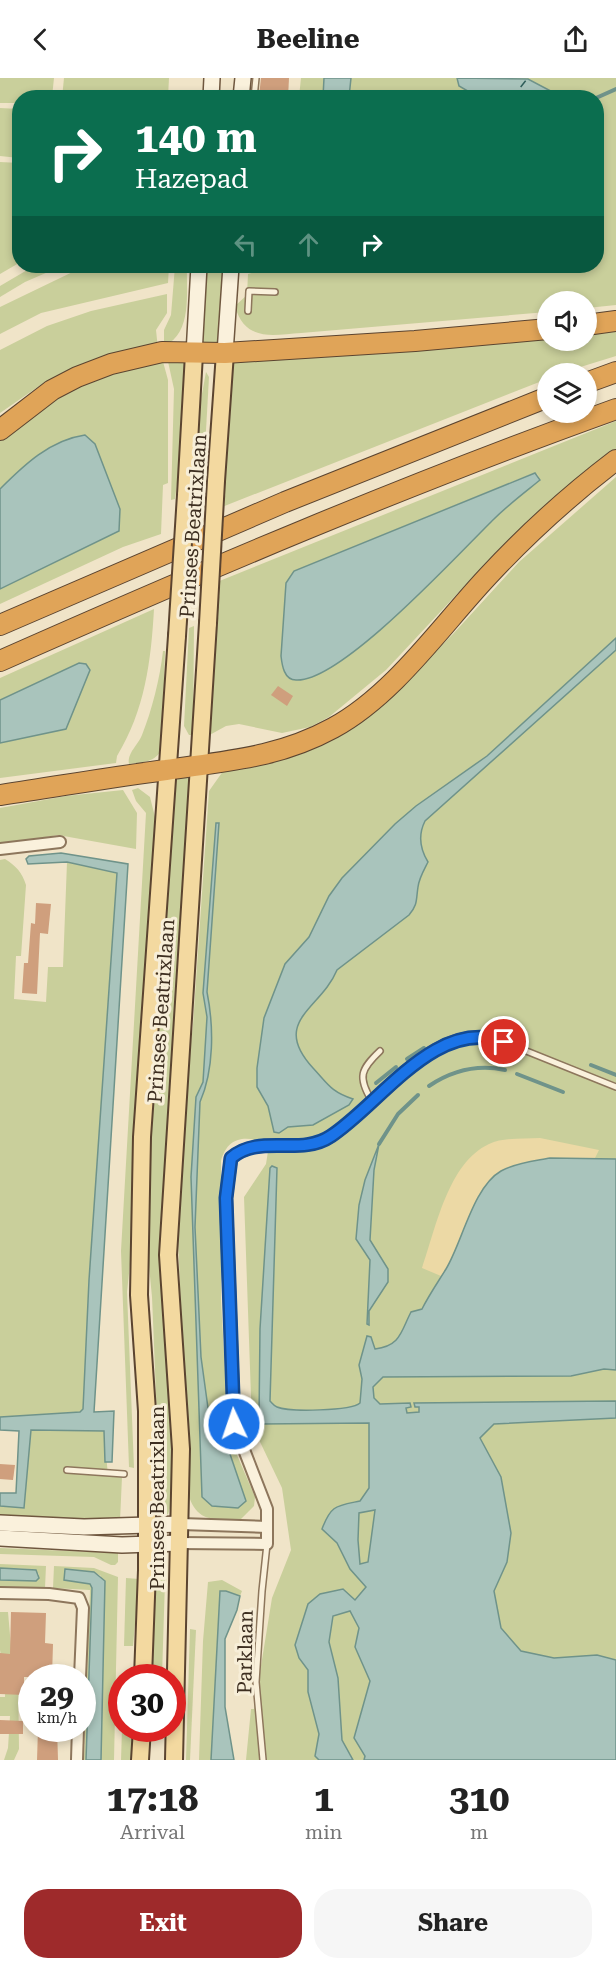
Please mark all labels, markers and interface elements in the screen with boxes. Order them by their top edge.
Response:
icon: back [24,23,57,56]
text: Beeline [256,23,360,55]
icon: share [559,23,592,56]
text: 140 m [135,113,257,162]
icon: right [36,114,114,192]
text: Hazepad [135,163,248,195]
icon: left [229,228,262,261]
icon: ahead [292,228,325,261]
icon: right [355,228,388,261]
map controls [537,291,597,423]
button: sound [537,291,597,351]
button: layers [537,363,597,423]
street label: Prinses Beatrixlaan [175,433,211,619]
street label: Prinses Beatrixlaan [143,918,179,1104]
pin [478,1016,529,1067]
icon: arrive [487,1025,520,1058]
position arrow [202,1392,266,1456]
street label: Prinses Beatrixlaan [145,1406,169,1590]
street label: Parklaan [232,1610,258,1694]
speed limit sign: 30 [108,1664,186,1742]
text: 29 [40,1678,74,1713]
text: km/h [37,1709,77,1727]
text: 17:18 [107,1778,198,1820]
text: 1 [314,1778,334,1820]
text: 310 [449,1778,509,1820]
text: Arrival [120,1820,185,1844]
text: min [305,1820,342,1844]
text: m [470,1820,488,1844]
button: Exit [24,1889,302,1958]
button: Share [314,1889,592,1958]

